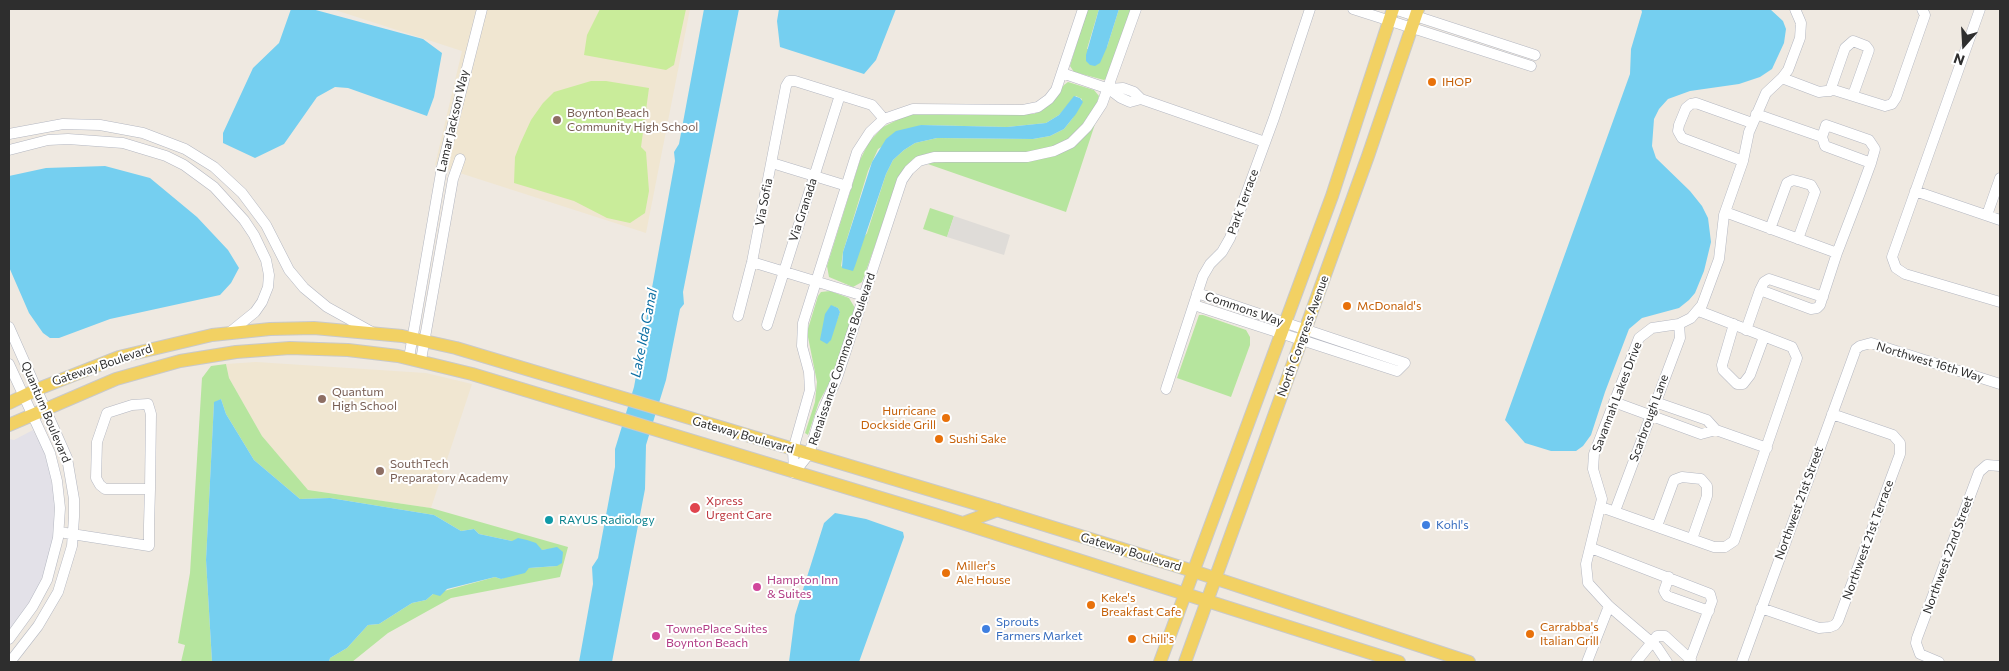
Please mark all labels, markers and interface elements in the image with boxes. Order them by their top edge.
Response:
north arrow [1939,20,1989,70]
text: N [1951,50,1967,69]
street label: Lamar Jackson Way [434,68,472,174]
place label: IHOP [1442,75,1472,89]
marker: IHOP [1426,76,1438,88]
place label: Boynton Beach Community High School [567,106,698,134]
marker: Boynton Beach Community High School [551,114,563,126]
street label: Park Terrace [1225,167,1261,237]
street label: Via Granada [786,176,820,244]
street label: Via Sofia [752,177,776,227]
street label: Renaissance Commons Boulevard [806,271,878,447]
street label: North Congress Avenue [1274,273,1332,399]
water label: Lake Ida Canal [627,287,661,379]
street label: Commons Way [1203,289,1285,329]
place label: McDonald's [1357,299,1421,313]
marker: McDonald's [1341,300,1353,312]
street label: Northwest 16th Way [1875,339,1985,385]
street label: Savannah Lakes Drive [1589,340,1645,454]
street label: Gateway Boulevard [50,341,154,389]
street label: Quantum Boulevard [18,359,74,465]
street label: Scarbrough Lane [1627,372,1671,464]
place label: Quantum High School [332,385,397,413]
marker: Quantum High School [316,393,328,405]
place label: Hurricane Dockside Grill [861,404,936,432]
marker: Hurricane Dockside Grill [940,412,952,424]
street label: Gateway Boulevard [691,414,795,456]
place label: Sushi Sake [949,432,1006,446]
marker: Sushi Sake [933,433,945,445]
street label: Northwest 21st Street [1772,444,1826,562]
place label: SouthTech Preparatory Academy [390,457,508,485]
marker: SouthTech Preparatory Academy [374,465,386,477]
street label: Northwest 21st Terrace [1840,478,1896,602]
place label: Xpress Urgent Care [706,494,772,522]
street label: Northwest 22nd Street [1920,494,1976,616]
marker: Xpress Urgent Care [688,501,702,515]
place label: RAYUS Radiology [559,513,655,527]
marker: RAYUS Radiology [543,514,555,526]
place label: Kohl's [1436,518,1469,532]
marker: Kohl's [1420,519,1432,531]
street label: Gateway Boulevard [1079,530,1183,574]
place label: Miller's Ale House [956,559,1011,587]
marker: Miller's Ale House [940,567,952,579]
place label: Hampton Inn & Suites [767,573,838,601]
marker: Hampton Inn & Suites [751,581,763,593]
place label: Keke's Breakfast Cafe [1101,591,1181,619]
marker: Keke's Breakfast Cafe [1085,599,1097,611]
place label: Sprouts Farmers Market [996,615,1083,643]
place label: Carrabba's Italian Grill [1540,620,1599,648]
place label: TownePlace Suites Boynton Beach [666,622,767,650]
marker: Sprouts Farmers Market [980,623,992,635]
marker: Carrabba's Italian Grill [1524,628,1536,640]
marker: TownePlace Suites Boynton Beach [650,630,662,642]
place label: Chili's [1142,632,1174,646]
marker: Chili's [1126,633,1138,645]

